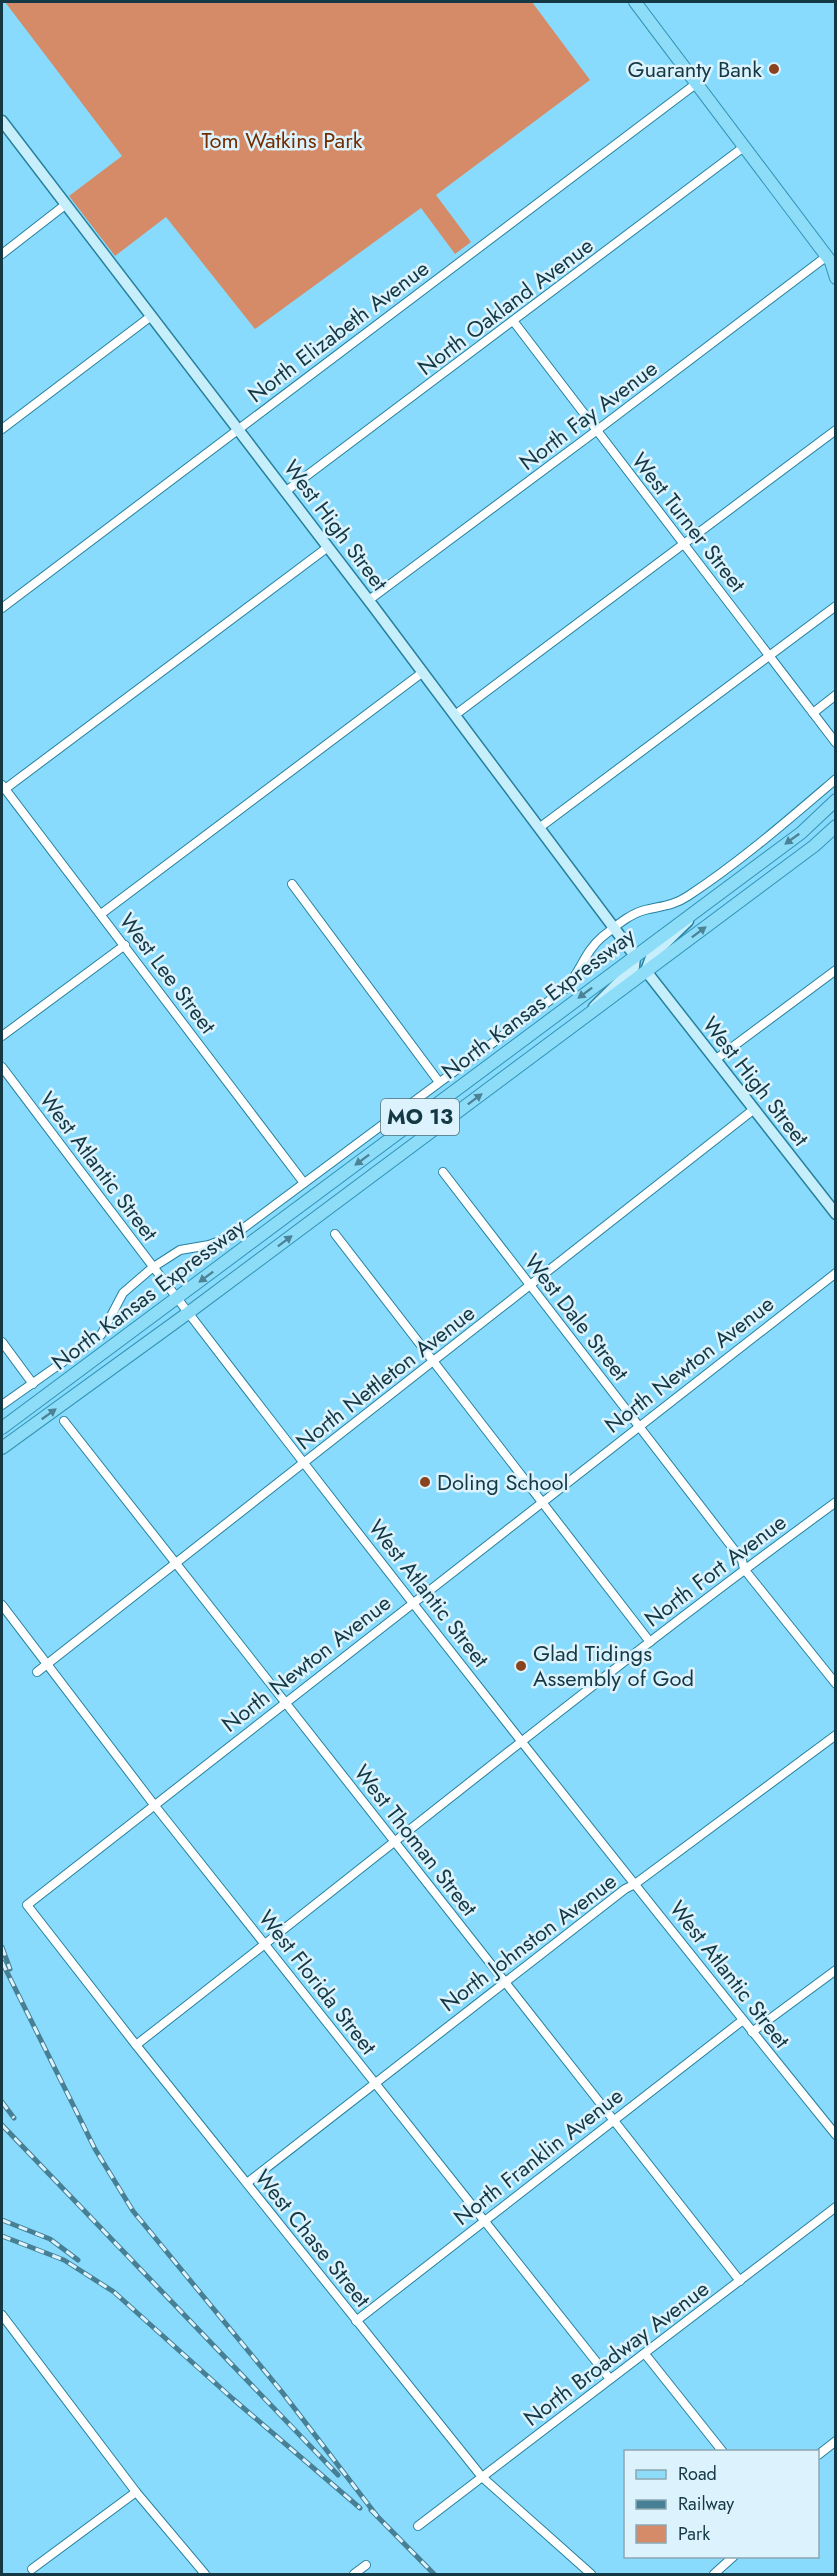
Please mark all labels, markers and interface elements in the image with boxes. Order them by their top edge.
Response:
place label: Guaranty Bank [627,53,762,85]
marker: Guaranty Bank [767,62,781,76]
park label: Tom Watkins Park [202,124,363,156]
street label: North Oakland Avenue [410,229,600,383]
street label: North Elizabeth Avenue [241,252,435,410]
street label: North Fay Avenue [512,352,664,478]
street label: West Turner Street [624,445,754,599]
street label: West High Street [276,453,396,598]
one-way arrow [785,833,800,845]
street label: West Lee Street [112,906,224,1041]
street label: North Kansas Expressway [435,919,642,1086]
one-way arrow [690,926,706,938]
one-way arrow [578,987,593,999]
street label: West High Street [695,1009,817,1153]
street label: West Atlantic Street [32,1085,166,1248]
one-way arrow [467,1092,483,1105]
road number: MO 13 [381,1099,459,1135]
one-way arrow [354,1154,369,1166]
street label: North Kansas Expressway [45,1210,252,1377]
one-way arrow [278,1235,293,1247]
street label: West Dale Street [517,1247,637,1388]
one-way arrow [198,1271,214,1283]
street label: North Newton Avenue [598,1288,780,1440]
street label: North Nettleton Avenue [289,1297,481,1457]
one-way arrow [40,1408,56,1420]
place label: Doling School [437,1466,569,1498]
marker: Doling School [418,1475,432,1489]
street label: North Fort Avenue [637,1506,793,1634]
street label: West Atlantic Street [361,1512,497,1674]
street label: North Newton Avenue [215,1587,397,1739]
place label: Glad Tidings Assembly of God [533,1637,694,1694]
marker: Glad Tidings Assembly of God [514,1659,528,1673]
street label: West Thoman Street [347,1758,486,1923]
street label: North Johnston Avenue [433,1865,623,2019]
street label: West Atlantic Street [662,1893,798,2055]
street label: West Florida Street [251,1903,385,2062]
street label: North Franklin Avenue [446,2080,630,2232]
street label: West Chase Street [248,2162,379,2314]
street label: North Broadway Avenue [517,2273,715,2433]
legend [624,2450,819,2558]
text: Road [678,2461,717,2487]
text: Railway [678,2491,734,2517]
text: Park [678,2521,710,2547]

